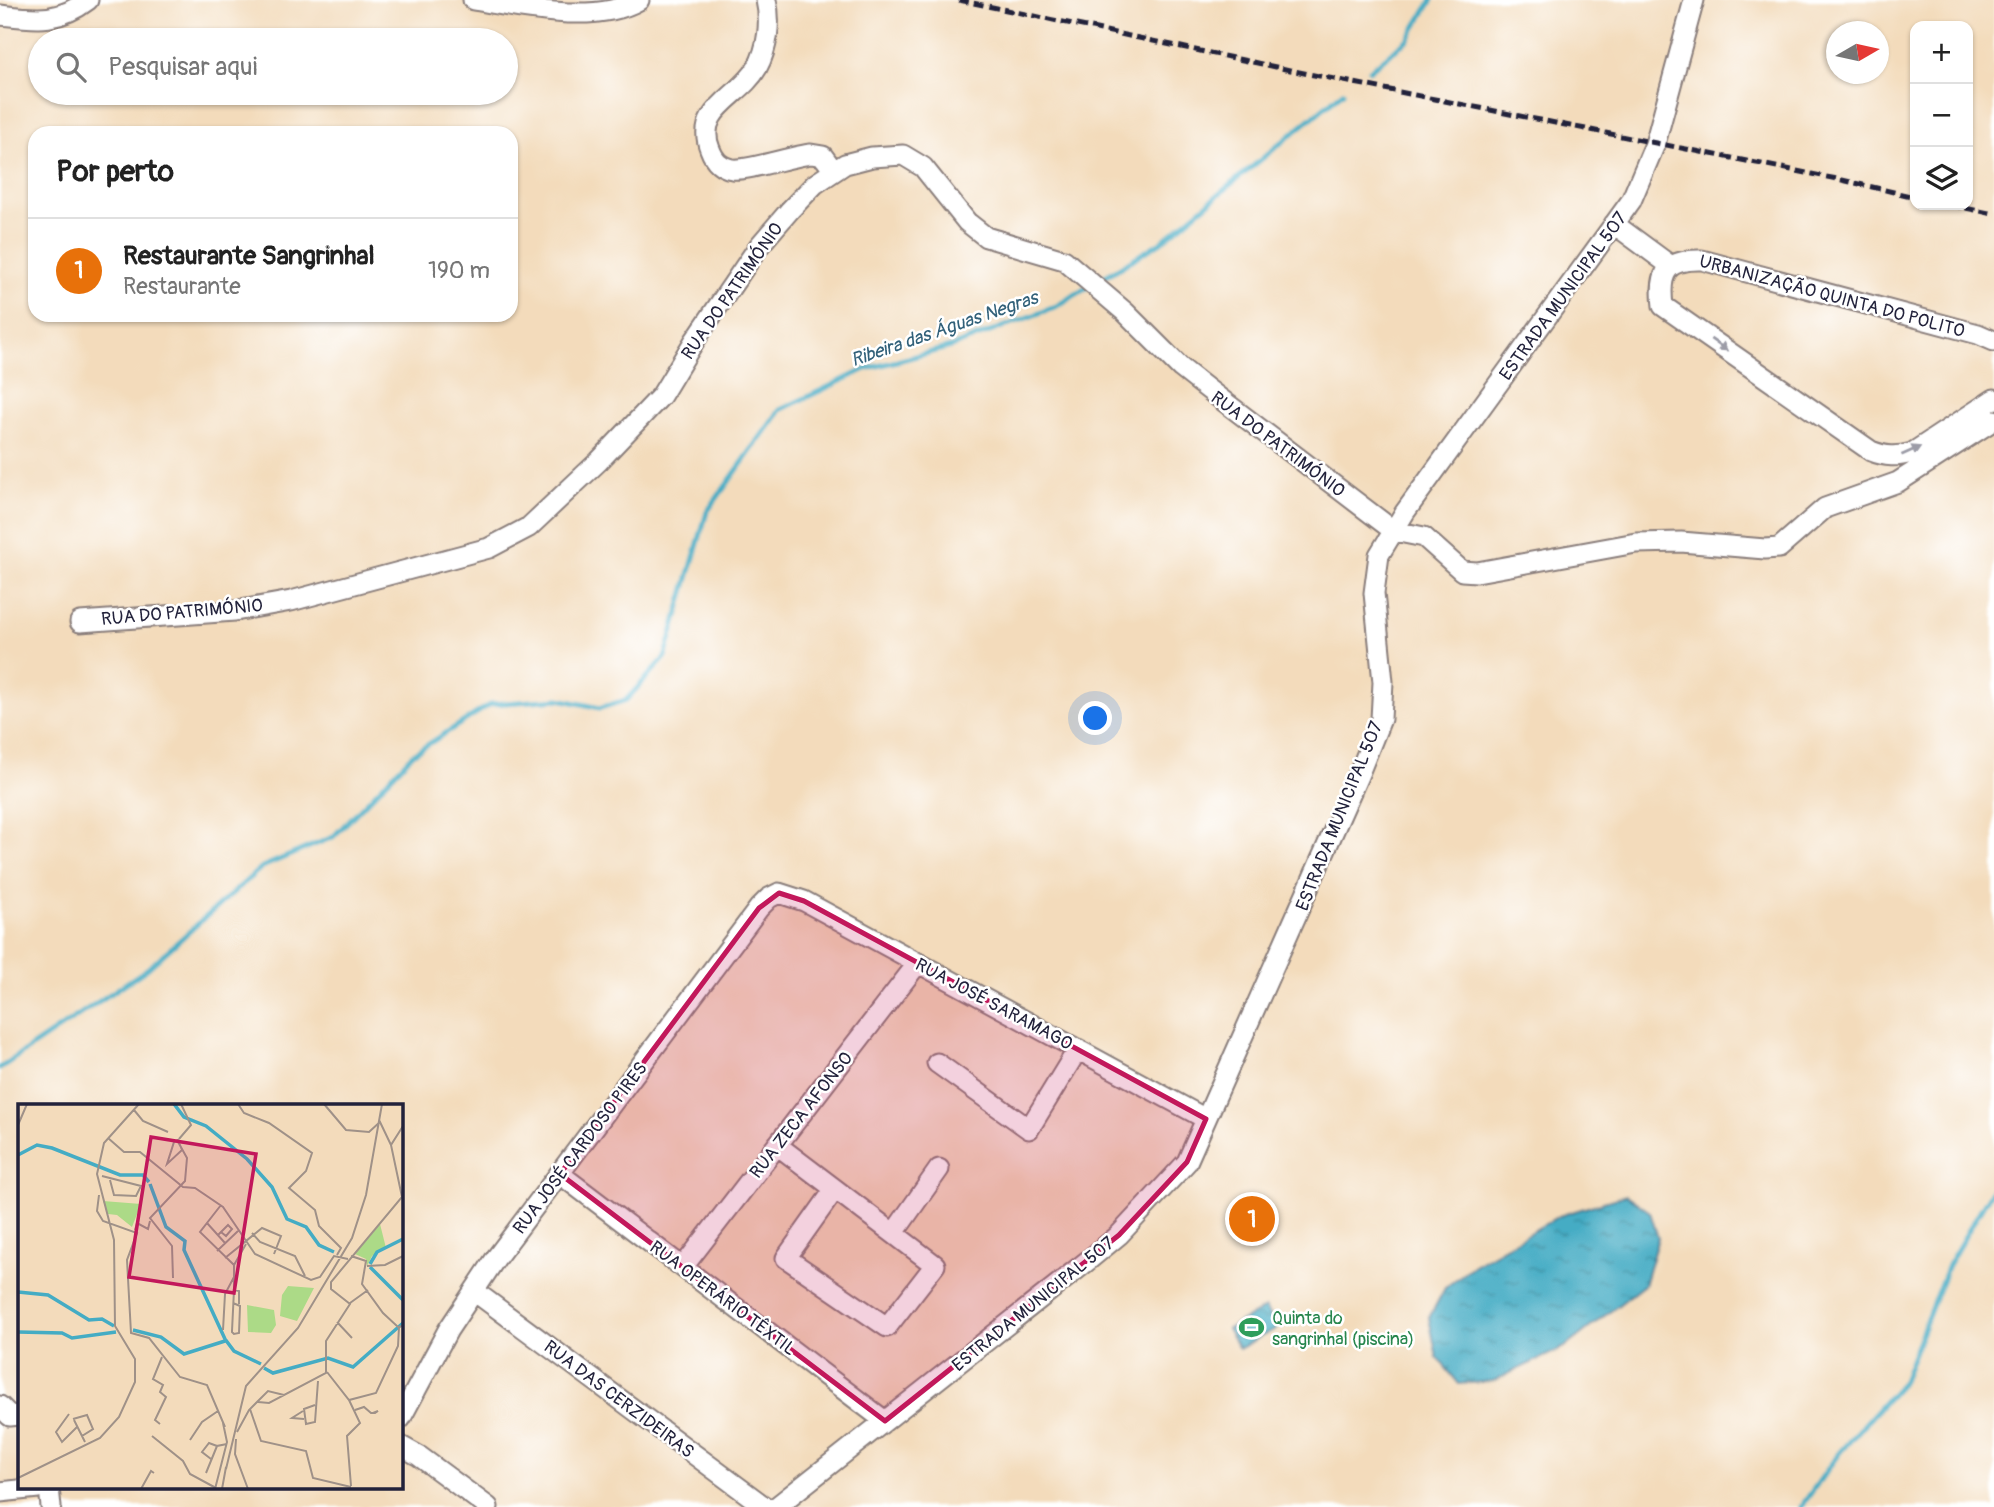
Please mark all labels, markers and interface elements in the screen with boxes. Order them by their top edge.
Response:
north arrow [1826,21,1889,84]
map controls [1910,21,1973,210]
button: + [1910,21,1973,84]
search box [28,28,518,105]
icon: search [52,48,90,86]
text: Pesquisar aqui [108,51,257,83]
button: − [1910,84,1973,147]
button: layers [1910,147,1973,210]
text: Por perto [56,153,174,190]
street label: ESTRADA MUNICIPAL 507 [1495,207,1632,385]
street label: RUA DO PATRIMÓNIO [676,218,788,364]
text: Restaurante Sangrinhal [123,240,375,272]
street label: URBANIZAÇÃO QUINTA DO POLITO [1697,250,1967,343]
text: 1 [75,256,84,285]
text: 190 m [428,256,490,285]
text: Restaurante [123,272,241,301]
water label: Ribeira das Águas Negras [848,285,1043,372]
one-way arrow [1710,338,1728,352]
street label: RUA DO PATRIMÓNIO [1206,386,1350,502]
one-way arrow [1901,445,1921,457]
street label: RUA DO PATRIMÓNIO [100,593,264,631]
your location [1078,701,1112,735]
street label: ESTRADA MUNICIPAL 507 [1291,718,1388,914]
street label: RUA JOSÉ SARAMAGO [911,953,1076,1056]
street label: RUA ZECA AFONSO [745,1047,858,1183]
street label: RUA JOSÉ CARDOSO PIRES [508,1058,653,1239]
inset map [18,1104,402,1490]
pin: 1 [1229,1193,1275,1245]
street label: ESTRADA MUNICIPAL 507 [947,1231,1120,1377]
street label: RUA OPERÁRIO TÊXTIL [645,1236,800,1361]
place label: Quinta do sangrinhal (piscina) [1272,1307,1414,1351]
sports icon: Quinta do sangrinhal (piscina) [1238,1314,1266,1342]
street label: RUA DAS CERZIDEIRAS [539,1335,698,1463]

